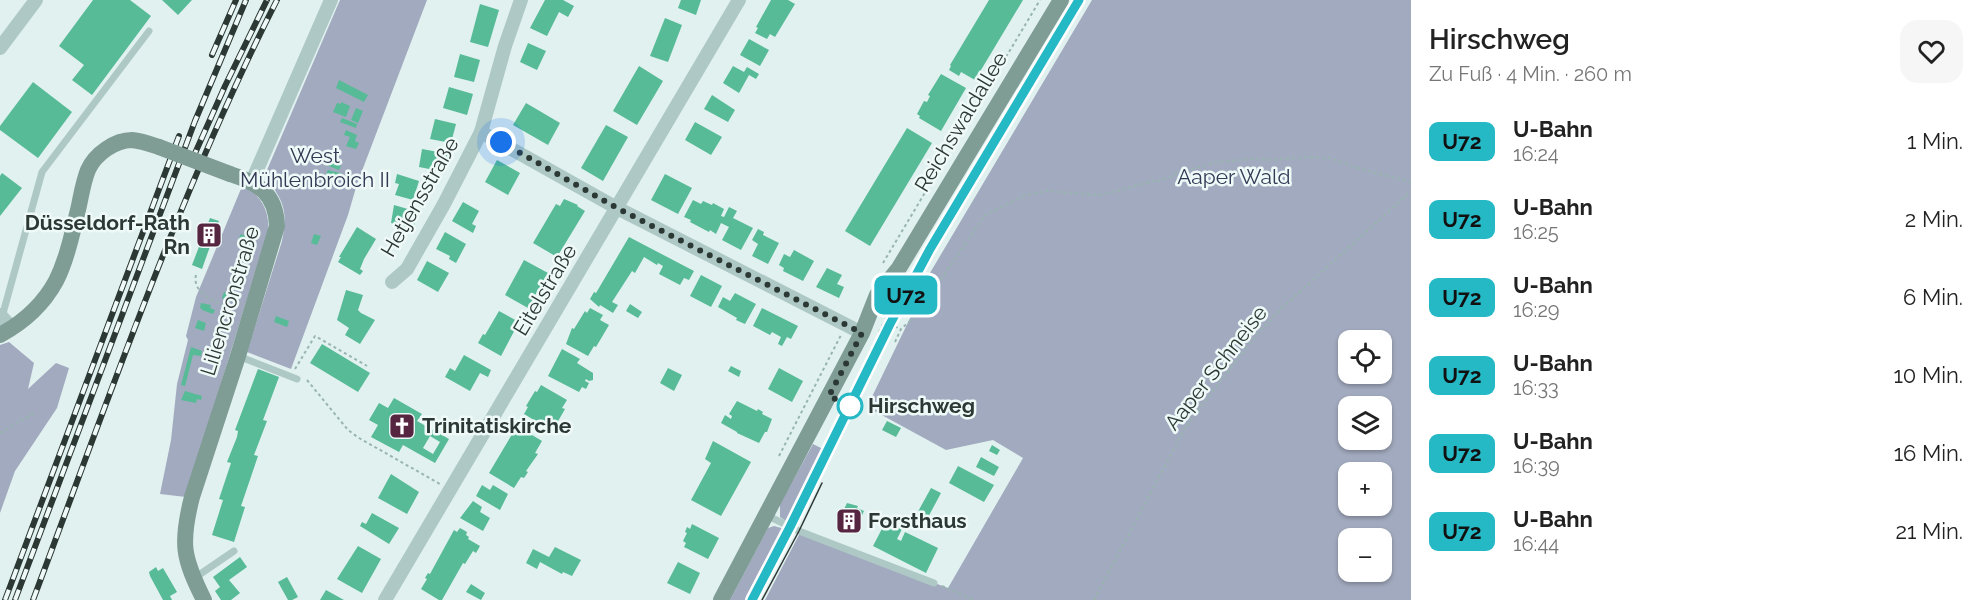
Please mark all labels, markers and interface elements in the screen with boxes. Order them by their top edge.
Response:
button: heart [1900,20,1963,83]
text: Hirschweg [1429,23,1570,56]
street label: Reichswaldallee [909,47,1012,196]
text: Zu Fuß · 4 Min. · 260 m [1429,62,1632,86]
text: U-Bahn [1513,116,1593,142]
your location [486,127,516,157]
text: 1 Min. [1907,128,1963,154]
text: U72 [1442,129,1482,154]
street label: Hetjensstraße [375,133,464,261]
text: 16:24 [1513,142,1559,166]
park label: West Mühlenbroich II [240,143,390,192]
park label: Aaper Wald [1177,164,1291,189]
text: U-Bahn [1513,194,1593,220]
text: 2 Min. [1905,206,1963,232]
text: U72 [1442,207,1482,232]
place label: Düsseldorf-Rath Rn [25,210,190,259]
building icon: Düsseldorf-Rath Rn [194,220,224,250]
text: 16:25 [1513,220,1559,244]
street label: Liliencronstraße [195,223,264,379]
street label: Eitelstraße [508,240,582,340]
text: U-Bahn [1513,272,1593,298]
line badge: U72 [872,276,940,314]
text: U72 [886,283,926,308]
text: 6 Min. [1903,284,1963,310]
text: U72 [1442,285,1482,310]
text: 16:29 [1513,298,1560,322]
street label: Aaper Schneise [1159,300,1272,435]
map controls [1338,330,1392,582]
button: locate [1338,330,1392,384]
text: U-Bahn [1513,350,1593,376]
text: 10 Min. [1893,362,1963,388]
text: U72 [1442,363,1482,388]
text: 16:33 [1513,376,1559,400]
marker: Hirschweg [837,393,863,419]
place label: Hirschweg [868,393,975,418]
button: layers [1338,396,1392,450]
church icon: Trinitatiskirche [387,411,417,441]
place label: Trinitatiskirche [422,413,572,438]
text: U-Bahn [1513,428,1593,454]
text: 16 Min. [1894,440,1963,466]
text: U72 [1442,441,1482,466]
text: 16:39 [1513,454,1560,478]
button: + [1338,462,1392,516]
building icon: Forsthaus [834,506,864,536]
text: U-Bahn [1513,506,1593,532]
place label: Forsthaus [868,508,967,533]
text: 21 Min. [1895,518,1963,544]
text: U72 [1442,519,1482,544]
button: − [1338,528,1392,582]
text: 16:44 [1513,532,1559,556]

